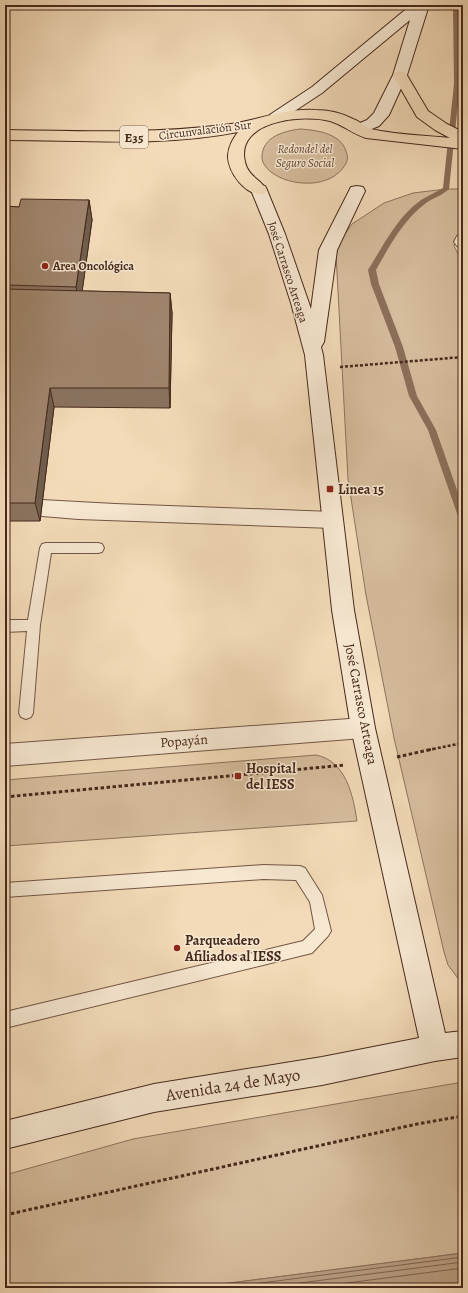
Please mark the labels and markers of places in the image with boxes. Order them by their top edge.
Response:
place label: Area Oncológica [52,258,134,274]
marker: Area Oncológica [40,261,50,271]
place label: Linea 15 [338,480,384,499]
marker: Linea 15 [325,484,335,494]
place label: Hospital del IESS [246,759,296,794]
marker: Hospital del IESS [233,771,243,781]
place label: Parqueadero Afiliados al IESS [184,931,281,966]
marker: Parqueadero Afiliados al IESS [172,943,182,953]

